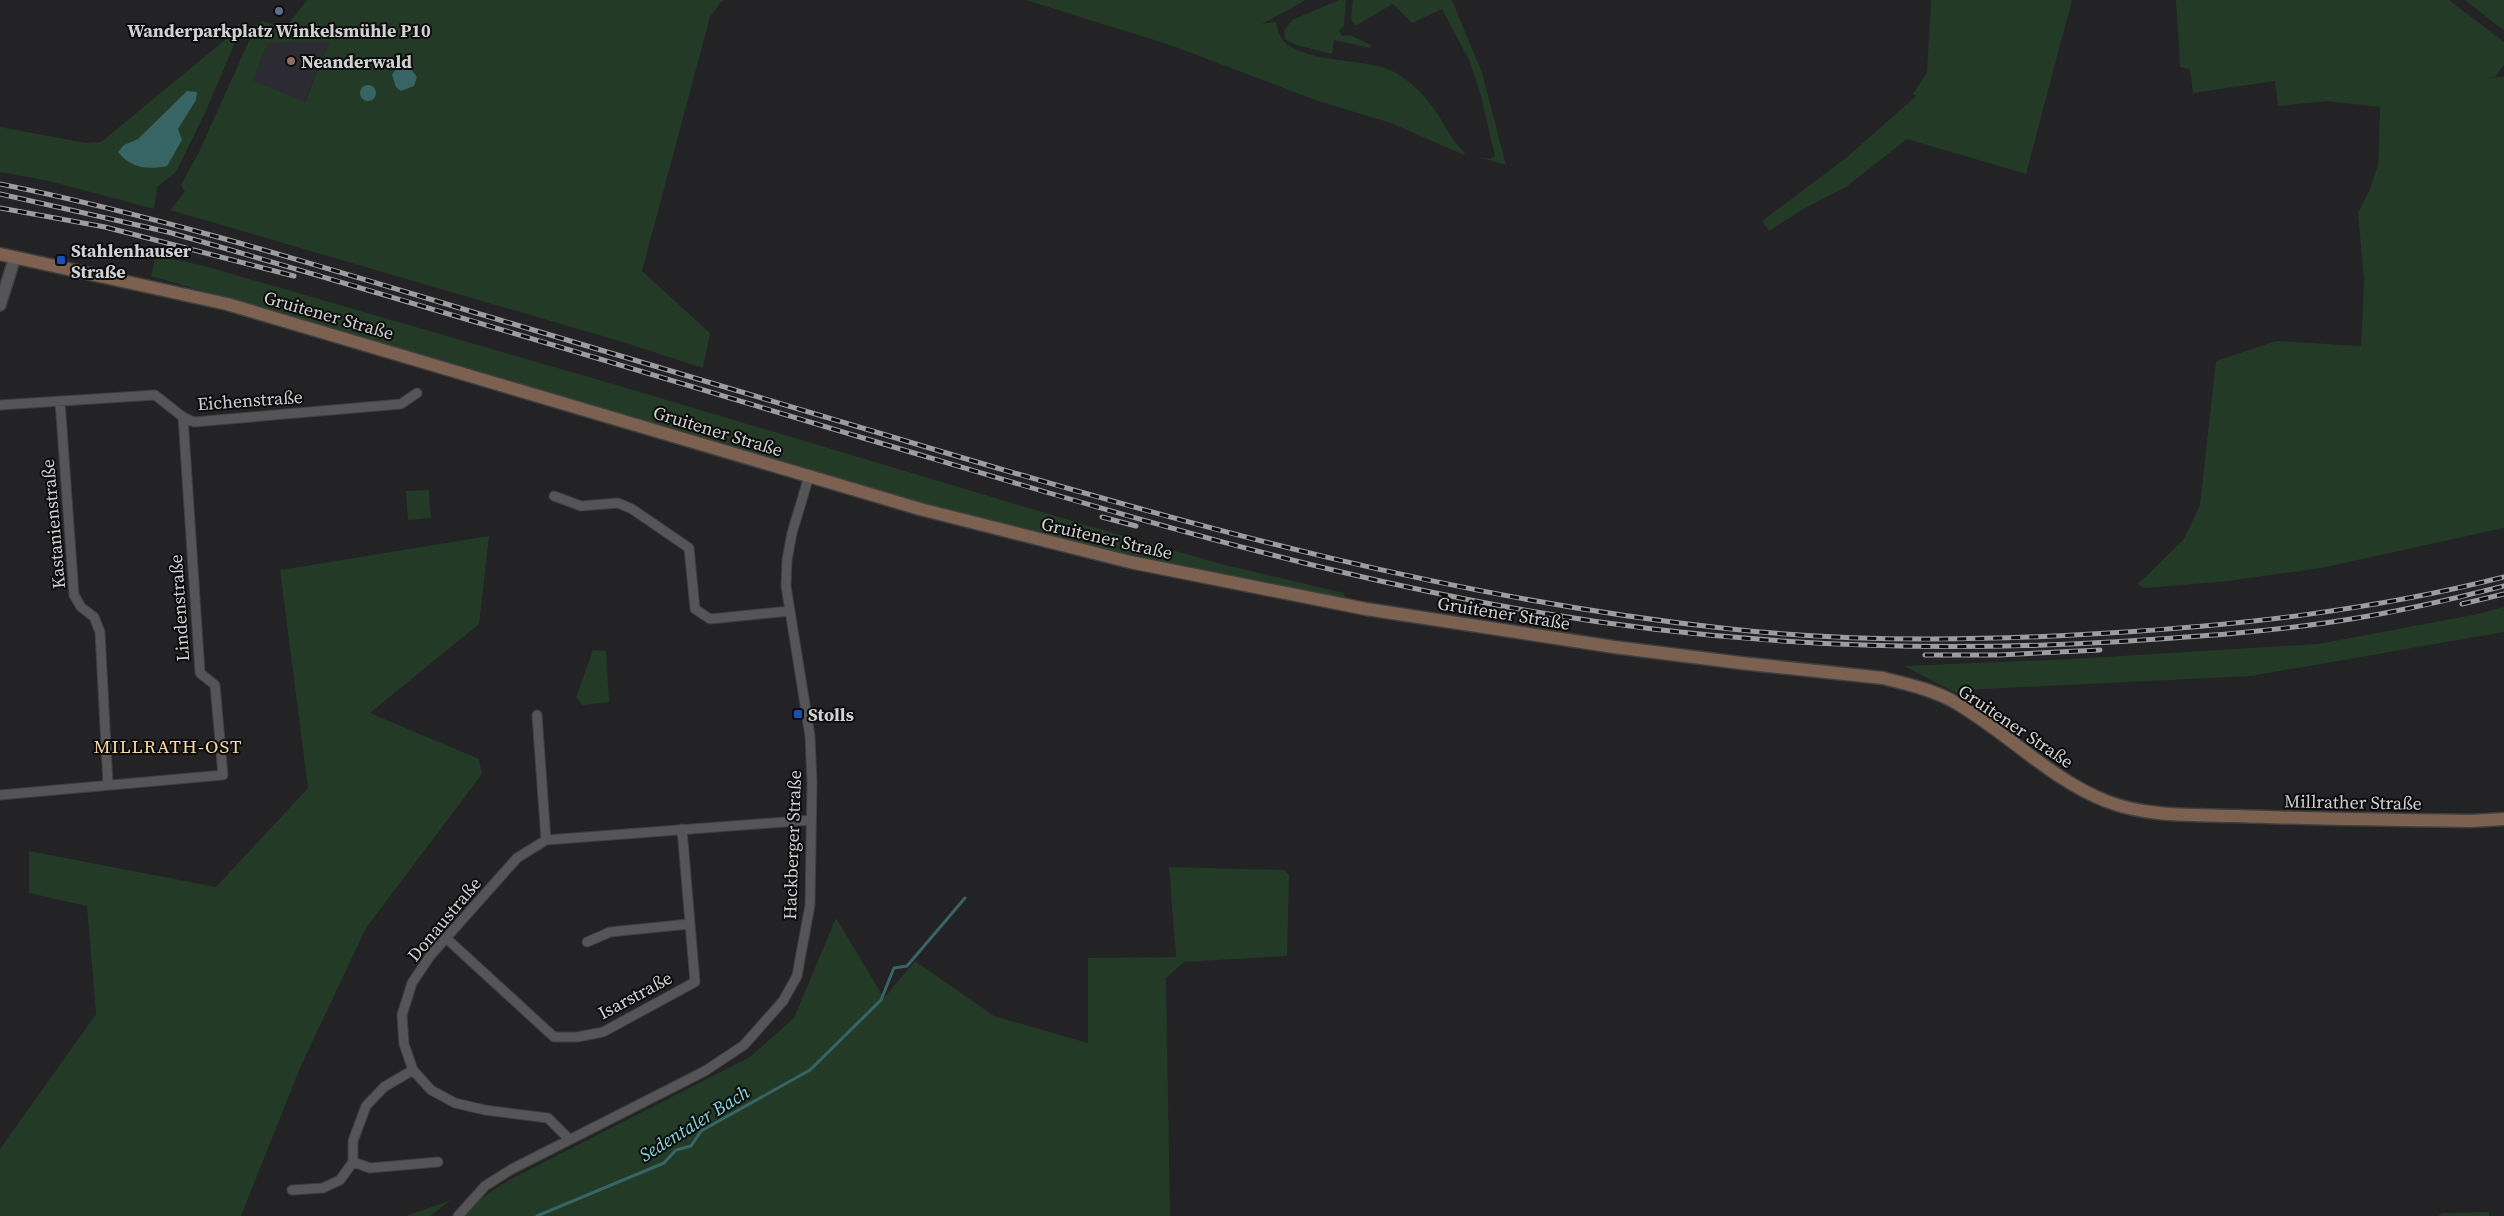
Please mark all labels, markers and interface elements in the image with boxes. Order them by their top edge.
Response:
marker: Wanderparkplatz Winkelsmühle P10 [273,5,285,17]
place label: Wanderparkplatz Winkelsmühle P10 [127,18,431,43]
place label: Neanderwald [301,49,412,74]
marker: Neanderwald [285,55,297,67]
place label: Stahlenhauser Straße [71,238,192,284]
marker: Stahlenhauser Straße [55,254,67,266]
street label: Gruitener Straße [261,285,397,345]
street label: Eichenstraße [196,384,304,416]
street label: Gruitener Straße [650,399,786,463]
street label: Kastanienstraße [35,458,71,590]
street label: Gruitener Straße [1039,511,1175,565]
street label: Lindenstraße [163,554,195,662]
street label: Gruitener Straße [1436,590,1572,636]
street label: Gruitener Straße [1953,678,2079,774]
place label: Stolls [808,702,854,727]
marker: Stolls [792,708,804,720]
district label: MILLRATH-OST [93,733,243,759]
street label: Hackberger Straße [777,770,807,920]
street label: Millrather Straße [2284,788,2422,816]
street label: Donaustraße [401,871,487,967]
street label: Isarstraße [593,965,677,1025]
water label: Sedentaler Bach [634,1078,755,1167]

